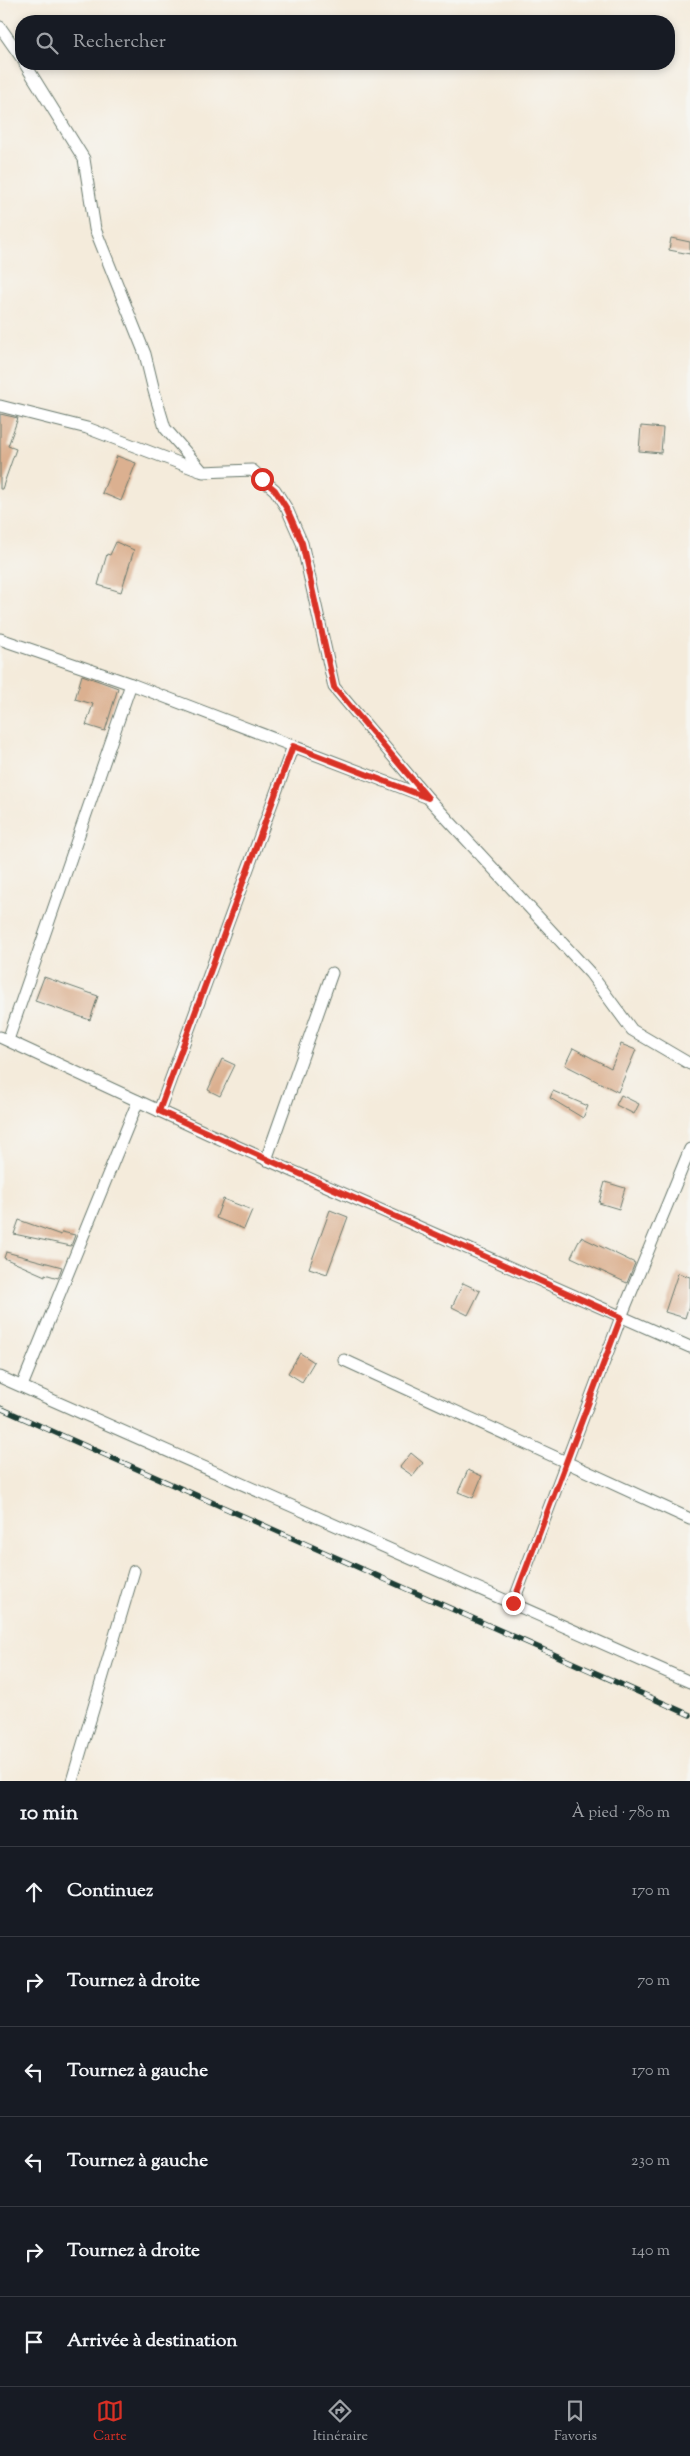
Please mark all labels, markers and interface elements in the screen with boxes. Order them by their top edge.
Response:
search box [15,15,675,70]
icon: search [33,29,61,57]
text: Rechercher [73,29,166,56]
route start [251,468,274,491]
route end [502,1592,525,1615]
text: 10 min [20,1799,78,1829]
text: À pied · 780 m [572,1802,670,1825]
icon: ahead [20,1878,48,1906]
text: Continuez [67,1878,153,1905]
text: 170 m [632,1880,670,1903]
icon: right [20,1968,48,1996]
text: Tournez à droite [67,1968,200,1995]
text: 70 m [637,1970,670,1993]
icon: left [20,2058,48,2086]
text: Tournez à gauche [67,2058,208,2085]
text: 170 m [632,2060,670,2083]
icon: left [20,2148,48,2176]
text: Tournez à gauche [67,2148,208,2175]
text: 230 m [631,2150,670,2173]
icon: right [20,2238,48,2266]
text: Tournez à droite [67,2238,200,2265]
text: 140 m [632,2240,670,2263]
icon: arrive [20,2328,48,2356]
text: Arrivée à destination [67,2328,238,2355]
tab: Carte [93,2397,127,2447]
tab: Itinéraire [313,2397,368,2447]
tab: Favoris [554,2397,597,2447]

